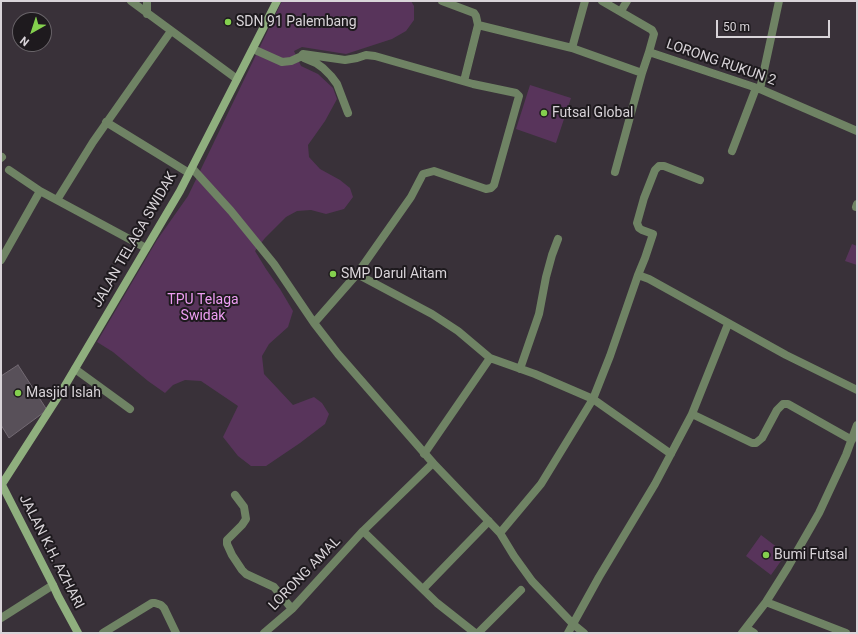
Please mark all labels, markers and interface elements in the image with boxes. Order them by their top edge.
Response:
north arrow [12,12,52,52]
scale bar [718,12,832,38]
place label: SDN 91 Palembang [236,14,357,30]
marker: SDN 91 Palembang [223,17,233,27]
text: 50 m [723,20,750,34]
text: N [18,33,32,48]
street label: LORONG RUKUN 2 [664,36,778,90]
place label: Futsal Global [552,105,633,121]
marker: Futsal Global [539,108,549,118]
street label: JALAN TELAGA SWIDAK [89,169,181,311]
place label: SMP Darul Aitam [341,266,447,282]
marker: SMP Darul Aitam [328,269,338,279]
park label: TPU Telaga Swidak [167,292,239,324]
place label: Masjid Islah [26,385,101,401]
marker: Masjid Islah [13,388,23,398]
street label: JALAN K.H. AZHARI [15,492,87,612]
street label: LORONG AMAL [266,534,344,614]
place label: Bumi Futsal [774,547,848,563]
marker: Bumi Futsal [761,550,771,560]

